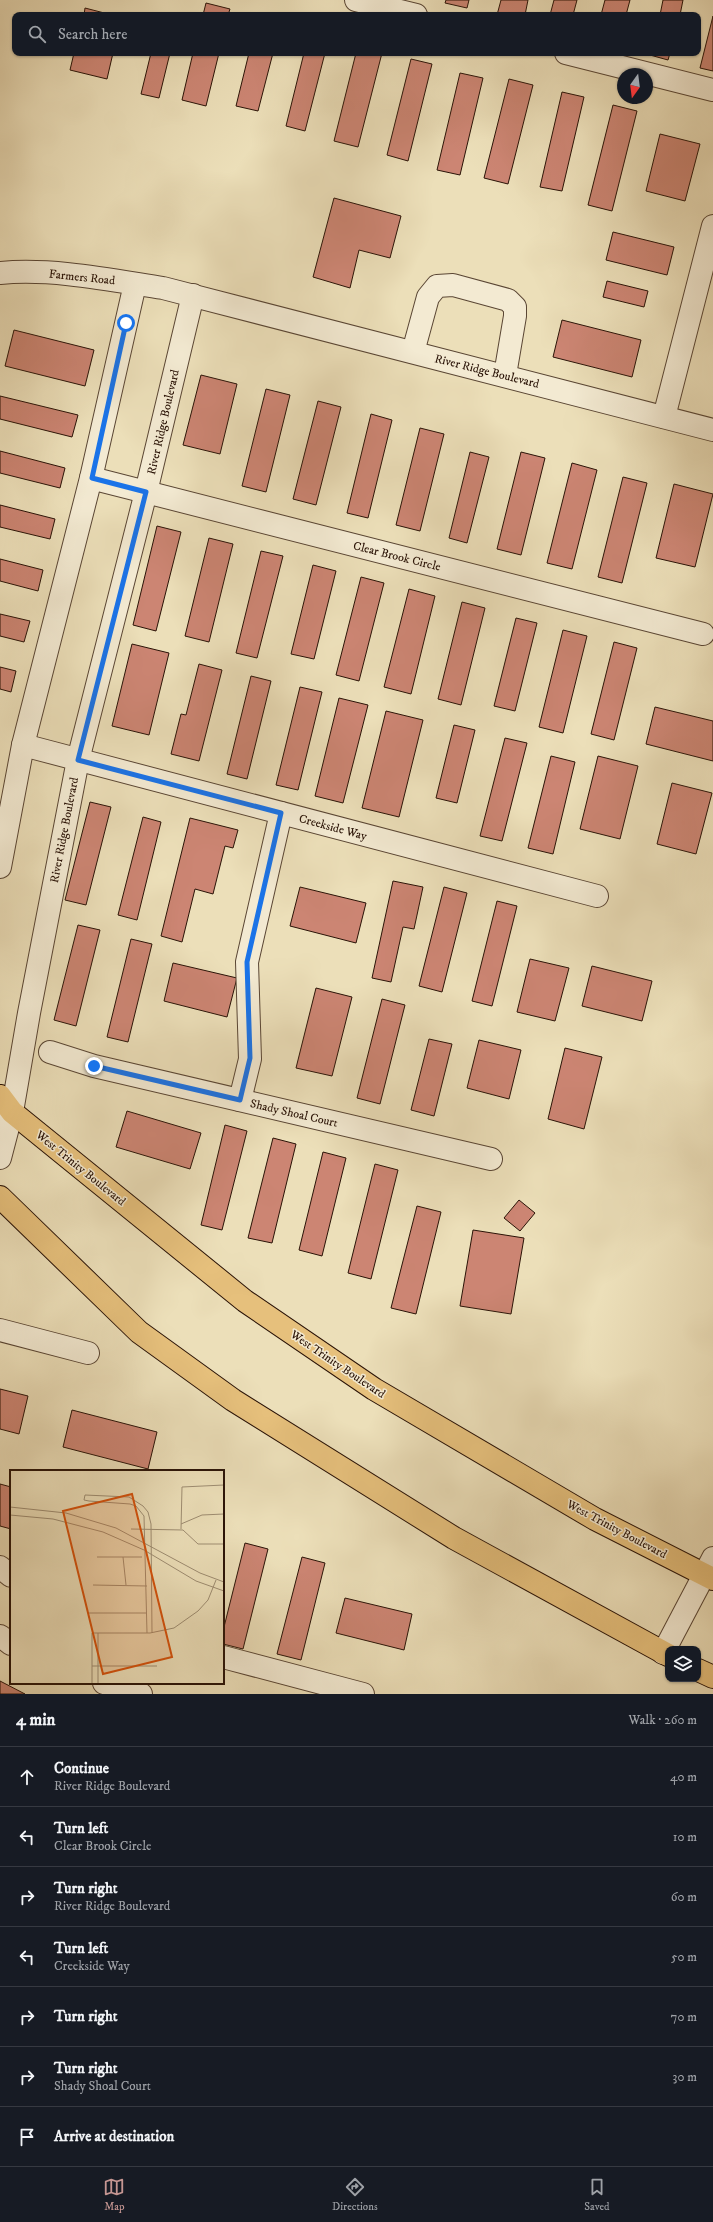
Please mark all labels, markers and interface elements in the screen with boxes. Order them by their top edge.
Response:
search box [12,12,701,56]
icon: search [26,23,48,45]
text: Search here [58,25,127,44]
north arrow [617,68,653,104]
street label: Farmers Road [48,267,116,288]
route start [117,314,135,332]
street label: River Ridge Boulevard [433,351,541,392]
street label: River Ridge Boulevard [144,368,183,476]
street label: Clear Brook Circle [351,538,442,575]
street label: River Ridge Boulevard [47,776,82,884]
street label: Creekside Way [297,811,369,844]
route end [85,1057,103,1075]
street label: Shady Shoal Court [249,1096,339,1131]
street label: West Trinity Boulevard [32,1127,129,1209]
street label: West Trinity Boulevard [287,1327,388,1402]
inset map [10,1470,224,1684]
street label: West Trinity Boulevard [563,1496,669,1562]
map controls [665,1646,701,1682]
button: layers [665,1646,701,1682]
text: 4 min [16,1709,55,1731]
text: Walk · 260 m [629,1712,697,1728]
text: Continue [54,1759,109,1778]
icon: ahead [16,1766,38,1788]
text: 40 m [670,1769,697,1785]
text: River Ridge Boulevard [54,1778,170,1794]
text: Turn left [54,1819,108,1838]
icon: left [16,1826,38,1848]
text: 10 m [673,1829,697,1845]
text: Clear Brook Circle [54,1838,151,1854]
text: Turn right [54,1879,117,1898]
icon: right [16,1886,38,1908]
text: 60 m [671,1889,697,1905]
text: River Ridge Boulevard [54,1898,170,1914]
text: Turn left [54,1939,108,1958]
icon: left [16,1946,38,1968]
text: 50 m [671,1949,697,1965]
text: Creekside Way [54,1958,130,1974]
icon: right [16,2006,38,2028]
text: Turn right [54,2007,117,2026]
text: 70 m [671,2009,697,2025]
text: Turn right [54,2059,117,2078]
icon: right [16,2066,38,2088]
text: 30 m [673,2069,697,2085]
text: Shady Shoal Court [54,2078,151,2094]
icon: arrive [16,2126,38,2148]
text: Arrive at destination [54,2127,174,2146]
tab: Map [103,2176,125,2214]
tab: Directions [332,2176,378,2214]
tab: Saved [584,2176,610,2214]

